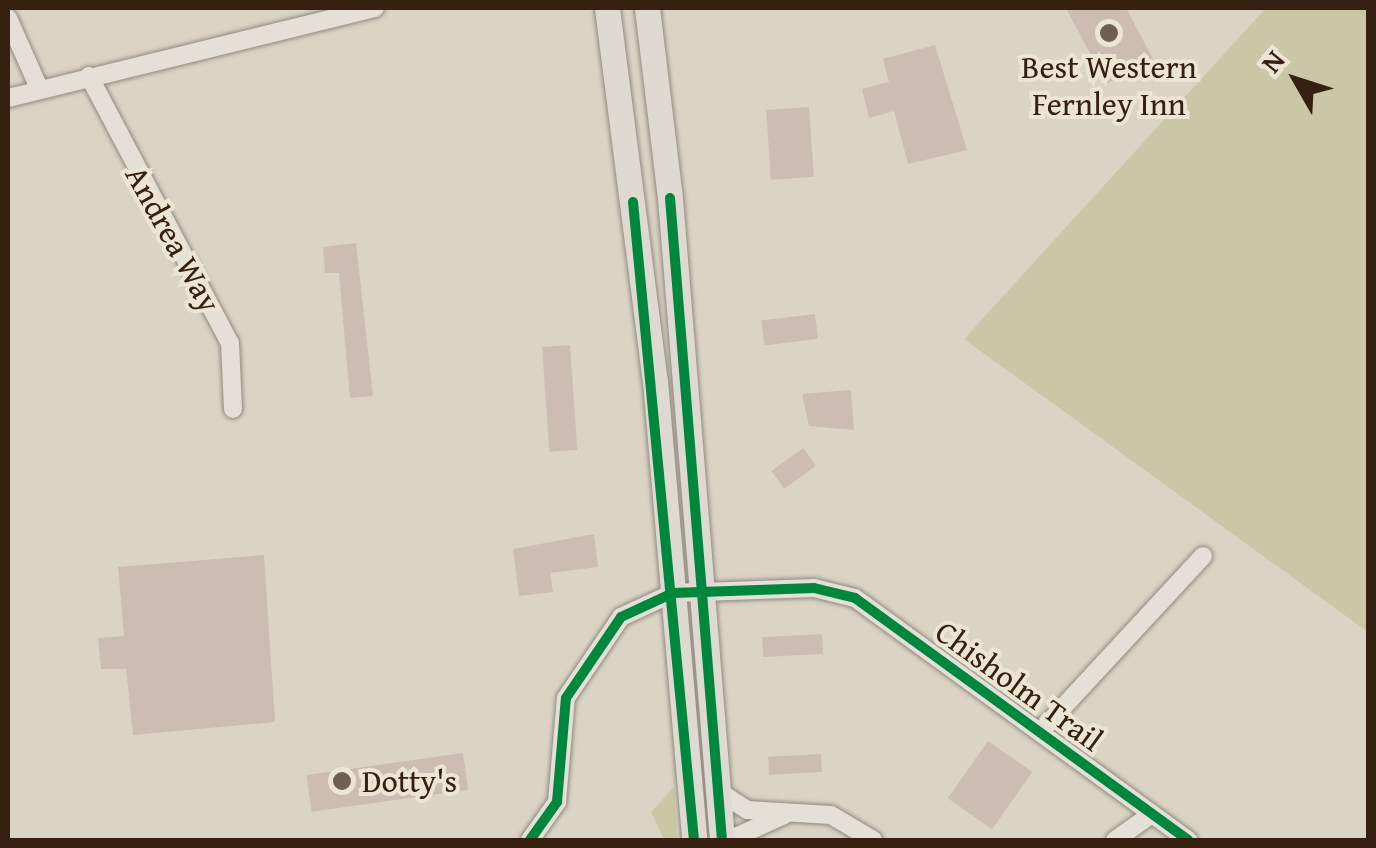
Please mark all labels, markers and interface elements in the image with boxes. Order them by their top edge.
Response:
marker: Best Western Fernley Inn [1098,22,1120,44]
north arrow [1246,30,1346,130]
text: N [1250,41,1294,81]
place label: Best Western Fernley Inn [1021,49,1197,124]
street label: Andrea Way [117,159,229,319]
street label: Chisholm Trail [928,612,1110,760]
place label: Dotty's [362,762,457,800]
marker: Dotty's [331,770,353,792]

